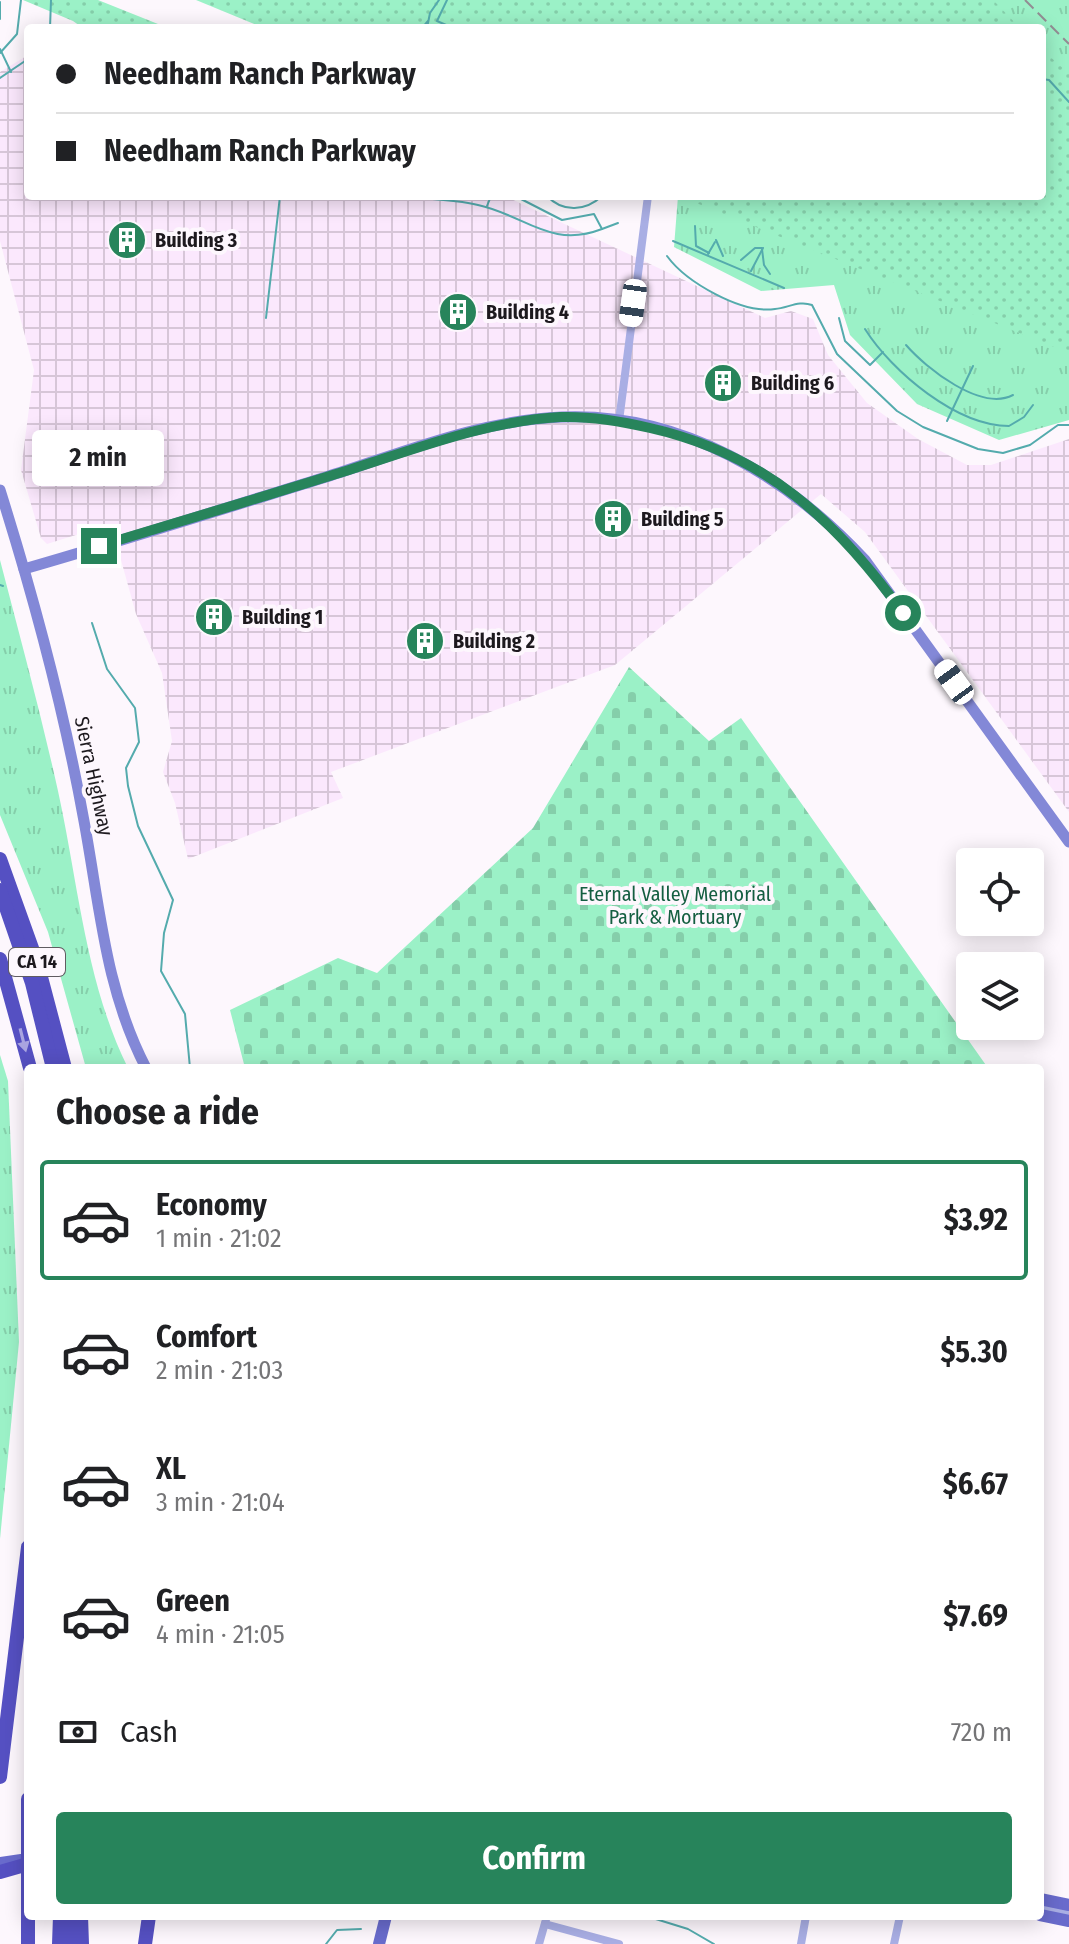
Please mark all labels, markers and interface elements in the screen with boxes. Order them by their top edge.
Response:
text: Needham Ranch Parkway [104,56,416,92]
text: Needham Ranch Parkway [104,133,416,169]
building icon: Building 3 [106,219,148,261]
place label: Building 3 [155,228,237,252]
car [618,278,648,328]
building icon: Building 4 [437,291,479,333]
place label: Building 4 [486,300,569,324]
building icon: Building 6 [702,362,744,404]
place label: Building 6 [751,371,834,395]
callout: 2 min [33,430,165,486]
text: 2 min [69,442,127,473]
building icon: Building 5 [592,498,634,540]
place label: Building 5 [641,507,724,531]
route end [81,528,117,564]
route start [885,595,921,631]
building icon: Building 1 [193,596,235,638]
place label: Building 1 [242,605,323,629]
building icon: Building 2 [404,620,446,662]
place label: Building 2 [453,629,535,653]
car [930,656,978,708]
street label: Sierra Highway [70,714,118,838]
map controls [956,848,1044,1040]
button: locate [956,848,1044,936]
park label: Eternal Valley Memorial Park & Mortuary [579,882,771,929]
road number: CA 14 [9,948,65,976]
button: layers [956,952,1044,1040]
one-way arrow [18,1028,30,1053]
text: Choose a ride [56,1090,259,1134]
icon: car [60,1184,132,1256]
text: Economy [156,1187,267,1223]
text: $3.92 [944,1202,1008,1238]
text: 1 min · 21:02 [156,1223,282,1254]
icon: car [60,1316,132,1388]
text: Comfort [156,1319,257,1355]
text: $5.30 [940,1334,1008,1370]
text: 2 min · 21:03 [156,1355,283,1386]
icon: car [60,1448,132,1520]
text: XL [156,1451,186,1487]
text: $6.67 [943,1466,1008,1502]
text: 3 min · 21:04 [156,1487,285,1518]
icon: car [60,1580,132,1652]
text: Green [156,1583,230,1619]
text: $7.69 [943,1598,1008,1634]
text: 4 min · 21:05 [156,1619,285,1650]
icon: cash [56,1710,100,1754]
text: Cash [120,1714,178,1750]
text: 720 m [951,1717,1012,1748]
button: Confirm [56,1812,1012,1904]

